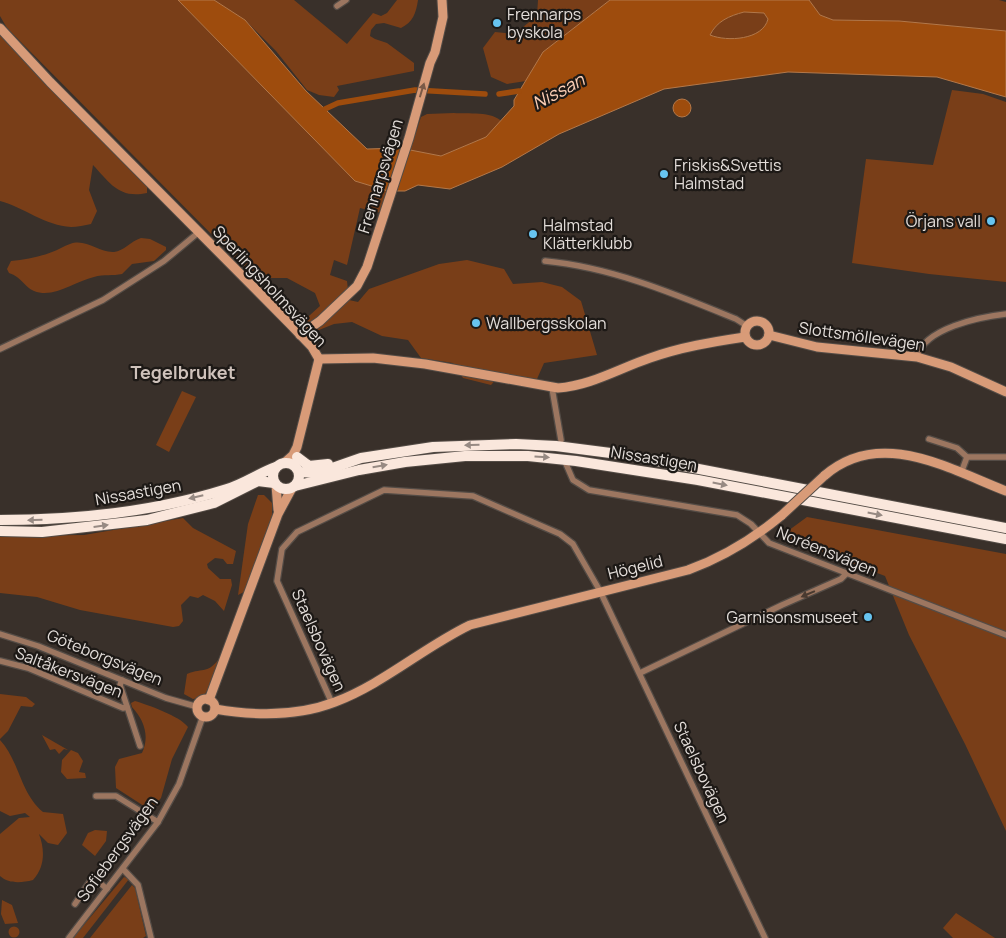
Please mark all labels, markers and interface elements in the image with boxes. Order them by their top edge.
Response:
place label: Frennarps byskola [507,3,581,43]
marker: Frennarps byskola [491,17,503,29]
water label: Nissan [528,67,590,115]
one-way arrow [418,83,426,98]
street label: Frennarpsvägen [352,116,408,236]
place label: Friskis&Svettis Halmstad [674,154,781,194]
marker: Friskis&Svettis Halmstad [658,168,670,180]
place label: Örjans vall [906,210,981,232]
place label: Halmstad Klätterklubb [543,214,632,254]
marker: Örjans vall [985,215,997,227]
street label: Sperlingsholmsvägen [208,221,332,351]
marker: Halmstad Klätterklubb [527,228,539,240]
place label: Wallbergsskolan [486,312,607,334]
street label: Slottsmöllevägen [797,316,927,356]
marker: Wallbergsskolan [470,317,482,329]
district label: Tegelbruket [131,360,235,384]
street label: Nissastigen [609,440,699,476]
one-way arrow [464,441,480,449]
one-way arrow [534,453,550,461]
one-way arrow [373,462,389,470]
street label: Nissastigen [93,474,183,510]
one-way arrow [712,481,728,489]
one-way arrow [188,493,203,501]
one-way arrow [867,511,883,519]
one-way arrow [27,516,43,524]
street label: Noréensvägen [773,521,881,581]
one-way arrow [93,522,109,530]
street label: Högelid [605,550,665,584]
street label: Staelsbovägen [287,585,351,695]
one-way arrow [801,590,815,598]
place label: Garnisonsmuseet [726,606,858,628]
marker: Garnisonsmuseet [862,611,874,623]
street label: Göteborgsvägen [44,624,166,690]
street label: Saltåkersvägen [12,641,126,703]
street label: Staelsbovägen [669,718,735,826]
street label: Sofiebergsvägen [71,792,163,906]

